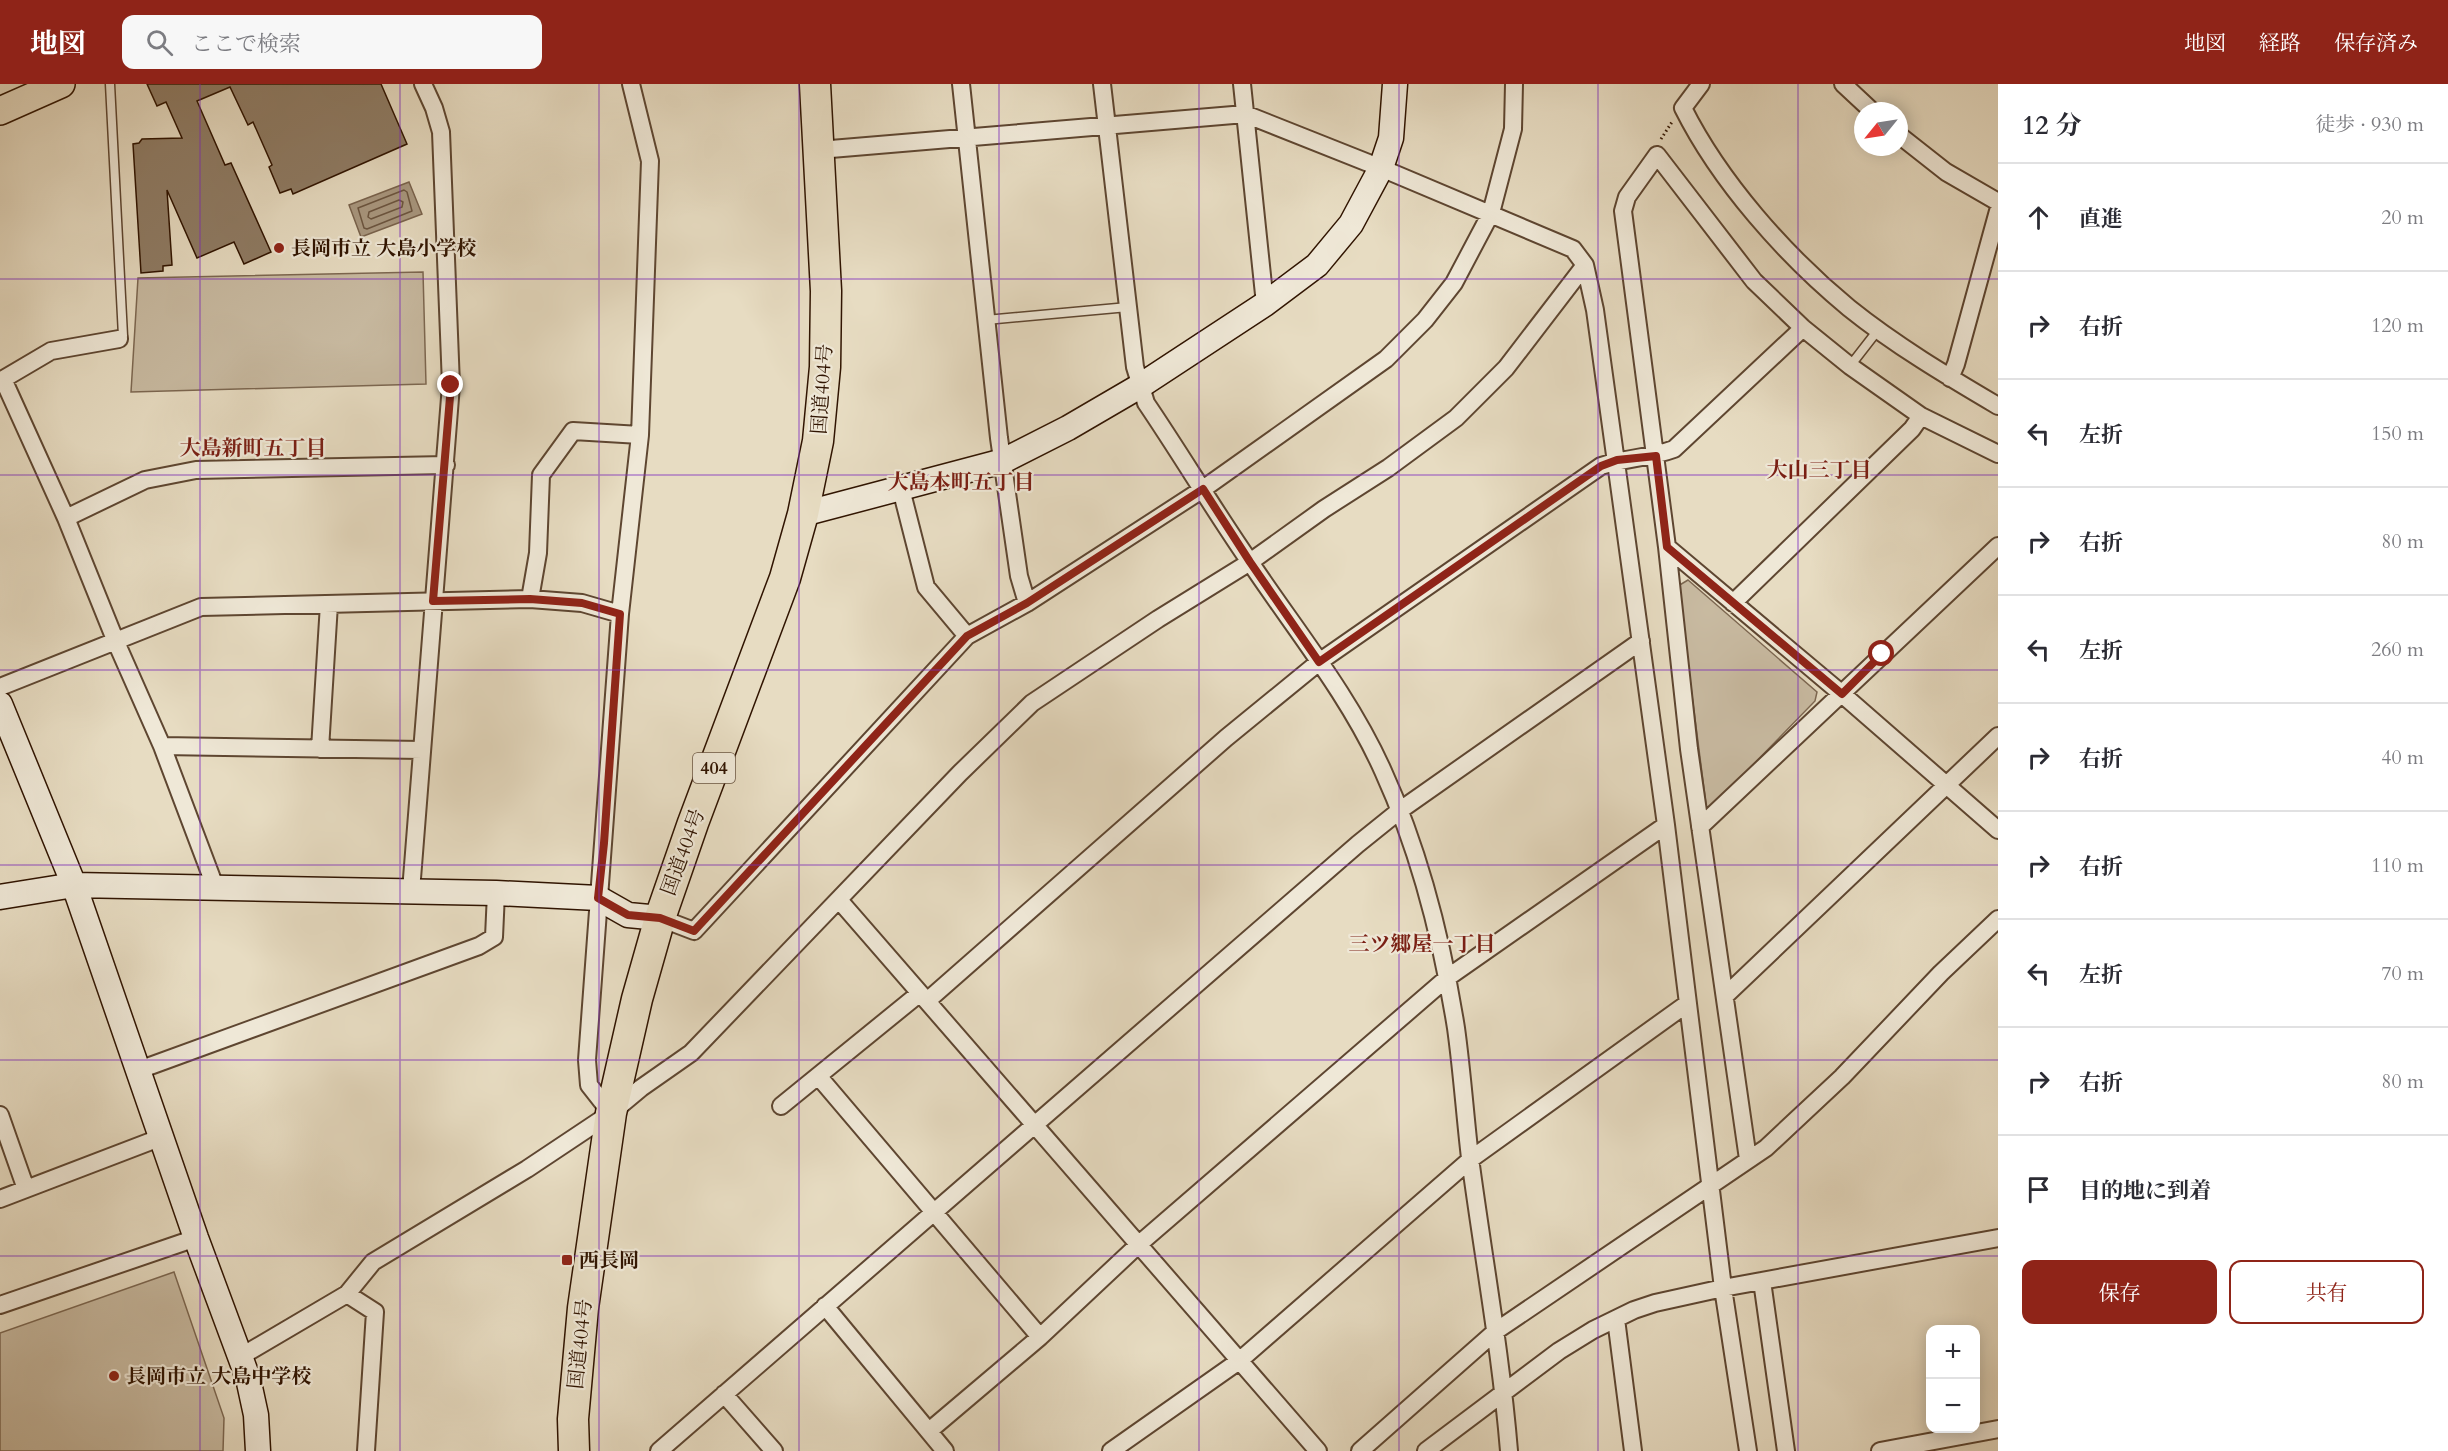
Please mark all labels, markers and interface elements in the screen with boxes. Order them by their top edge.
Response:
search box [122,15,542,69]
text: 地図 [30,25,86,63]
icon: search [143,26,176,59]
text: ここで検索 [191,29,301,59]
text: 地図 [2184,29,2226,58]
text: 経路 [2259,29,2301,58]
text: 保存済み [2334,29,2418,58]
north arrow [1854,102,1908,156]
text: 12 分 [2022,108,2082,143]
text: 徒歩 · 930 m [2315,111,2424,138]
icon: ahead [2022,201,2055,234]
text: 直進 [2079,204,2123,234]
text: 20 m [2381,204,2424,231]
place label: 長岡市立 大島小学校 [291,235,476,262]
marker: 長岡市立 大島小学校 [272,241,286,255]
icon: right [2022,309,2055,342]
text: 右折 [2079,312,2123,342]
text: 120 m [2371,312,2424,339]
street label: 国道404号 [805,343,839,435]
route end [437,371,463,397]
icon: left [2022,417,2055,450]
text: 左折 [2079,420,2123,450]
text: 150 m [2371,420,2424,447]
district label: 大島新町五丁目 [180,434,327,463]
district label: 大山三丁目 [1767,456,1872,485]
district label: 大島本町五丁目 [888,468,1035,497]
icon: right [2022,525,2055,558]
text: 右折 [2079,528,2123,558]
text: 80 m [2381,528,2424,555]
icon: left [2022,633,2055,666]
text: 左折 [2079,636,2123,666]
text: 260 m [2371,636,2424,663]
route start [1868,640,1894,666]
icon: right [2022,741,2055,774]
text: 右折 [2079,744,2123,774]
text: 40 m [2381,744,2424,771]
road number: 404 [693,753,735,783]
street label: 国道404号 [655,805,711,899]
icon: right [2022,849,2055,882]
text: 右折 [2079,852,2123,882]
text: 110 m [2371,852,2424,879]
district label: 三ツ郷屋一丁目 [1349,930,1496,959]
icon: left [2022,957,2055,990]
text: 左折 [2079,960,2123,990]
text: 70 m [2381,960,2424,987]
icon: right [2022,1065,2055,1098]
text: 右折 [2079,1068,2123,1098]
text: 80 m [2381,1068,2424,1095]
icon: arrive [2022,1173,2055,1206]
text: 目的地に到着 [2079,1176,2211,1206]
place label: 西長岡 [579,1247,639,1274]
marker: 西長岡 [560,1253,574,1267]
button: 保存 [2022,1260,2217,1324]
button: 共有 [2229,1260,2424,1324]
street label: 国道404号 [562,1297,598,1391]
map controls [1926,1325,1980,1433]
button: + [1926,1325,1980,1379]
place label: 長岡市立 大島中学校 [126,1363,311,1390]
marker: 長岡市立 大島中学校 [107,1369,121,1383]
button: − [1926,1379,1980,1433]

